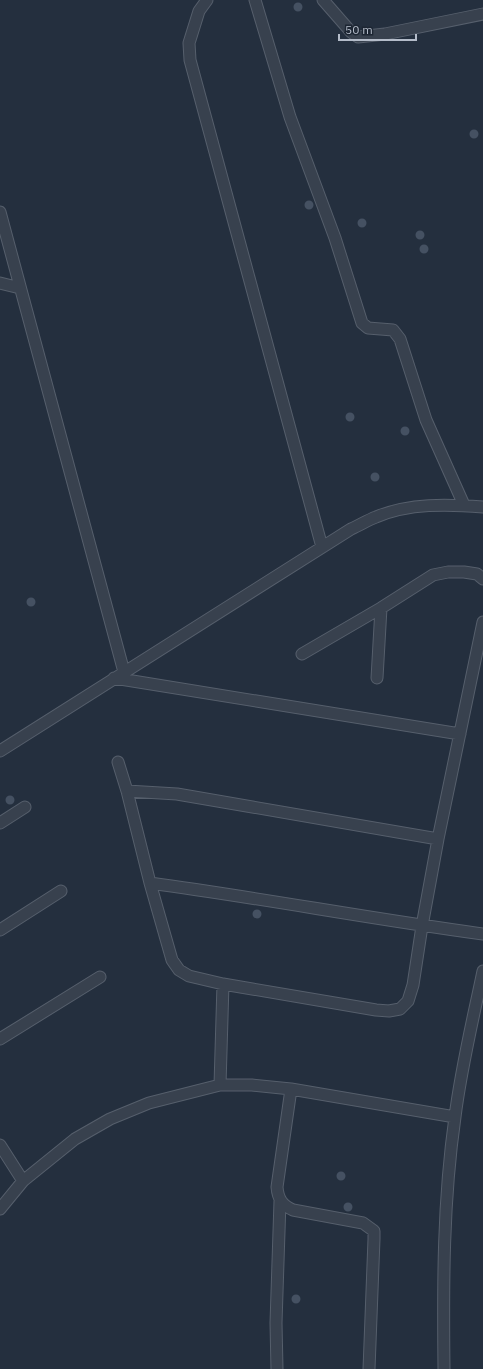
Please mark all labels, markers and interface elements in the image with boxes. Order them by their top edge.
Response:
scale bar [339,16,416,42]
text: 50 m [345,22,373,37]

